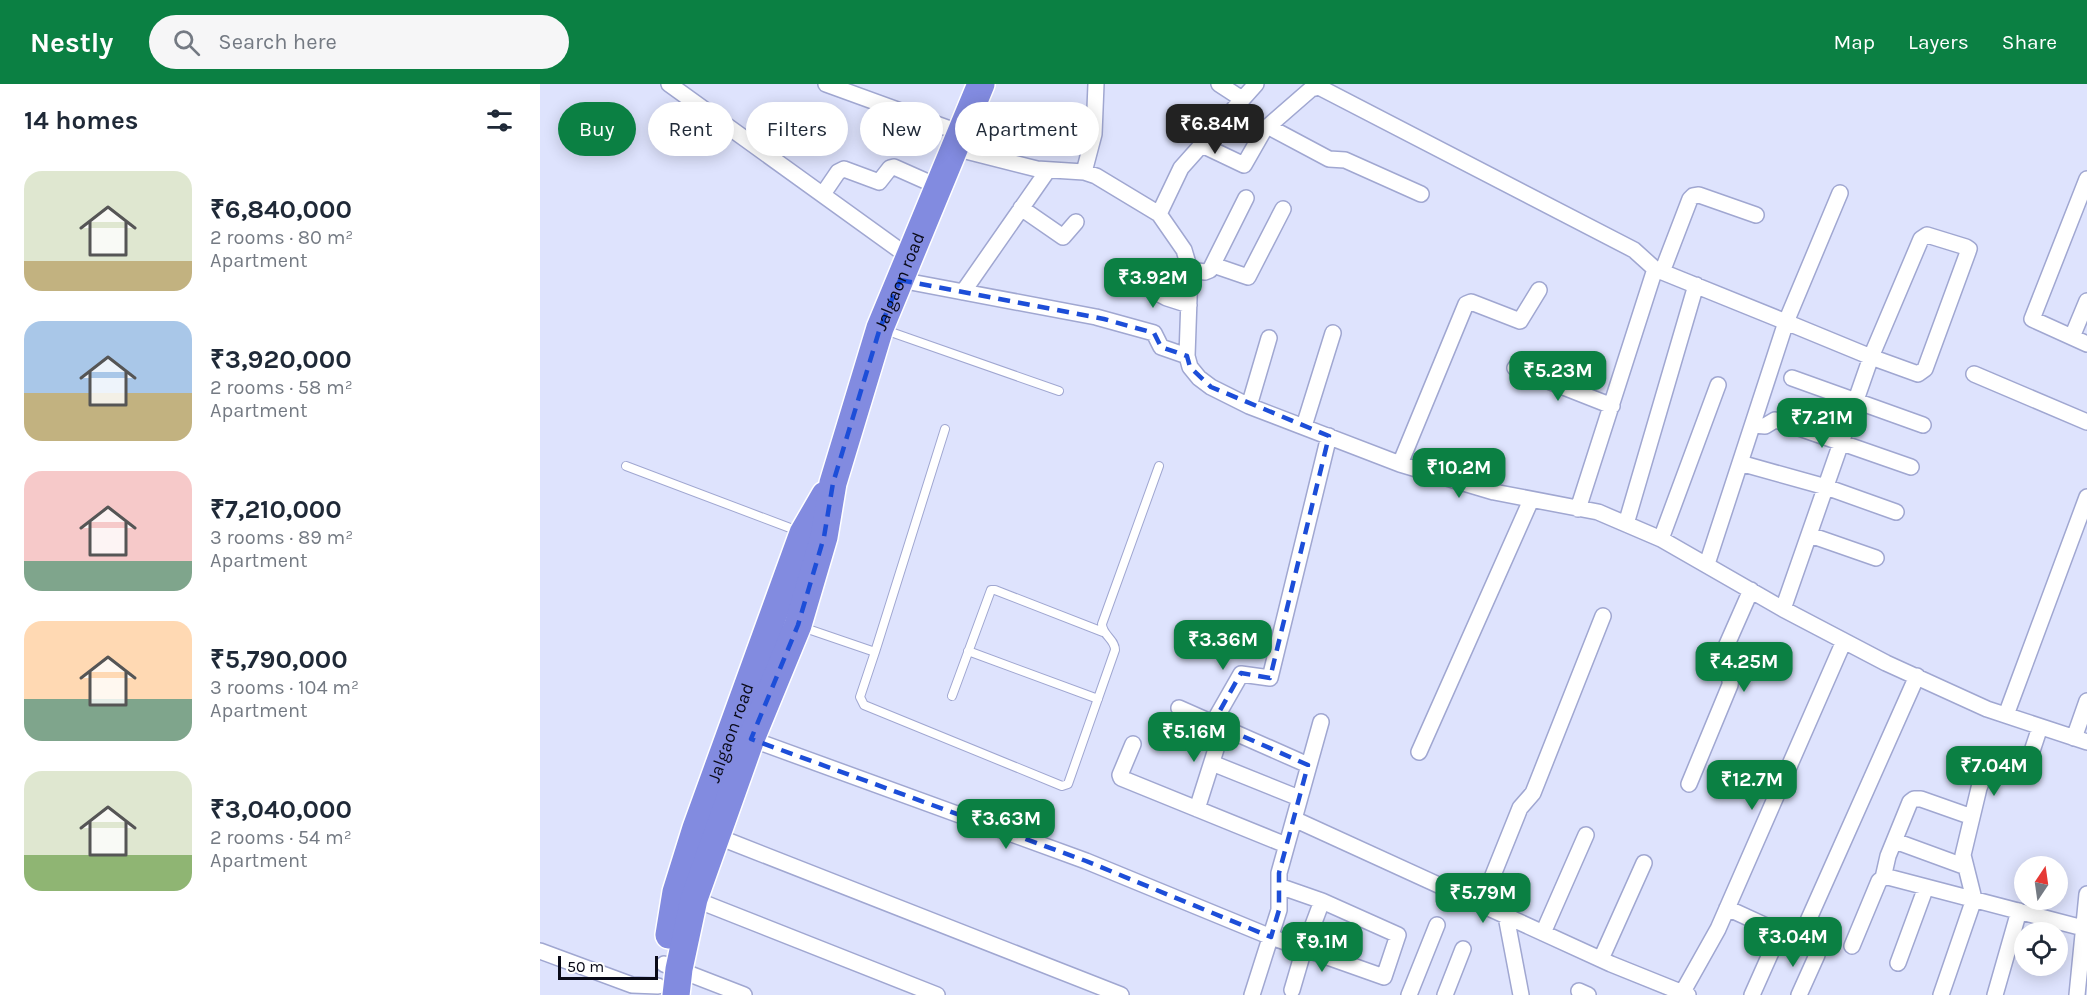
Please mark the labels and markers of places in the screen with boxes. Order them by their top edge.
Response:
pin: ₹6.84M [1166,104,1264,155]
pin: ₹3.92M [1104,258,1202,309]
pin: ₹5.23M [1509,351,1607,402]
pin: ₹7.21M [1773,398,1871,449]
pin: ₹10.2M [1410,448,1508,499]
pin: ₹3.36M [1174,620,1272,671]
pin: ₹4.25M [1695,642,1793,693]
pin: ₹5.16M [1145,712,1243,763]
pin: ₹7.04M [1945,746,2043,797]
pin: ₹12.7M [1703,760,1801,811]
pin: ₹3.63M [957,799,1055,850]
pin: ₹5.79M [1434,873,1532,924]
pin: ₹3.04M [1744,917,1842,968]
pin: ₹9.1M [1280,922,1364,973]

